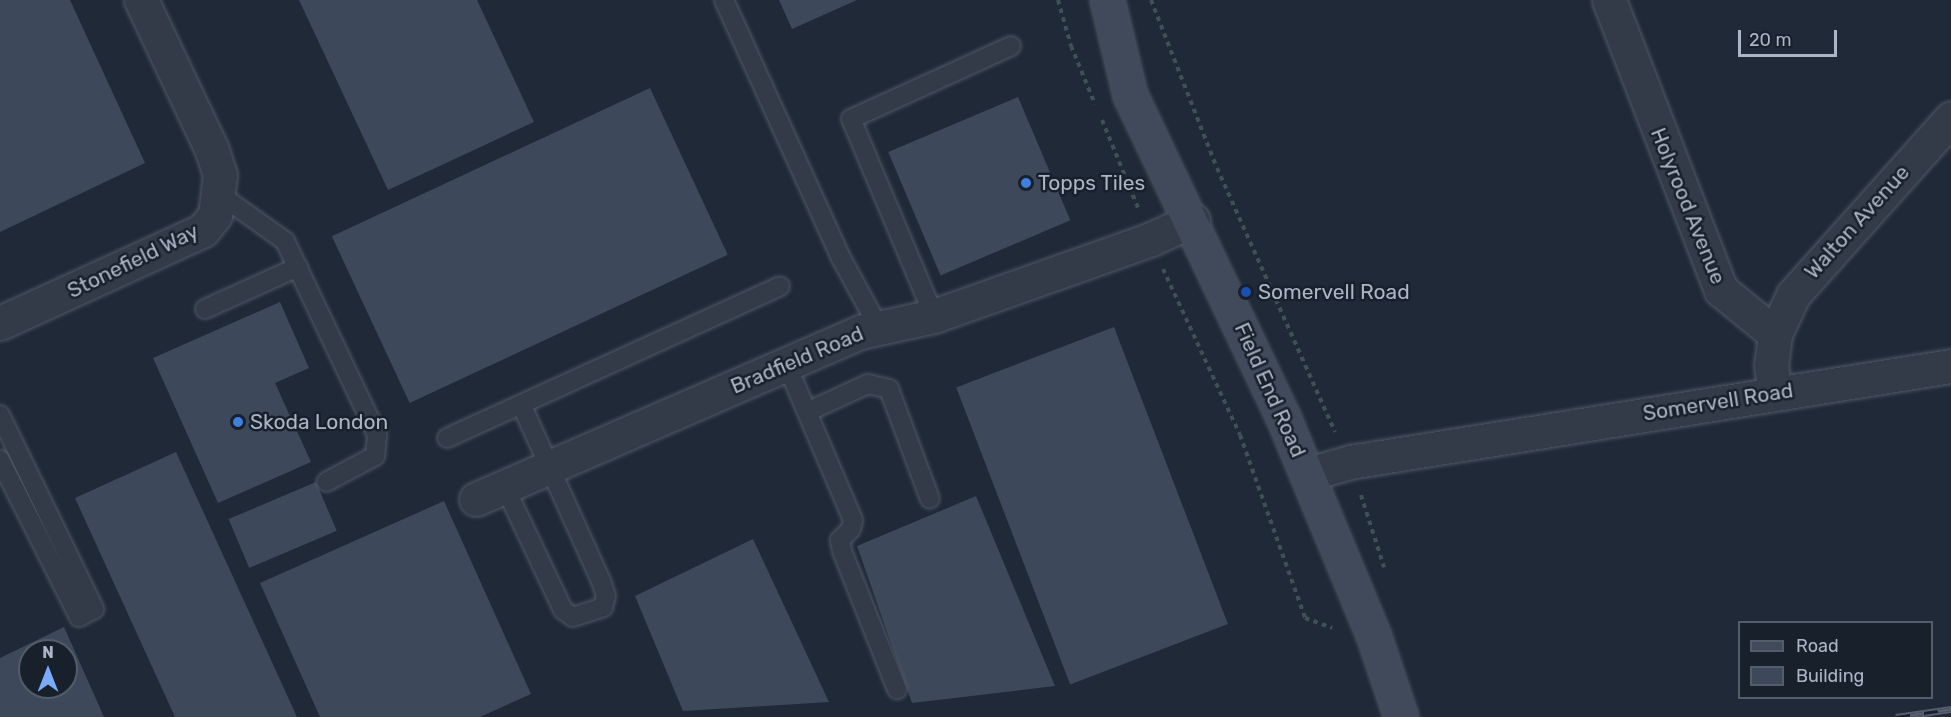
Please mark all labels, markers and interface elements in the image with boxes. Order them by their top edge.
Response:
scale bar [1741,18,1840,56]
text: 20 m [1749,29,1791,51]
street label: Holyrood Avenue [1645,124,1731,288]
street label: Walton Avenue [1799,160,1915,284]
place label: Topps Tiles [1038,170,1146,196]
marker: Topps Tiles [1019,176,1033,190]
street label: Stonefield Way [63,218,203,304]
place label: Somervell Road [1258,279,1410,305]
marker: Somervell Road [1239,285,1253,299]
street label: Field End Road [1229,319,1311,461]
street label: Bradfield Road [727,321,867,399]
street label: Somervell Road [1641,378,1795,426]
place label: Skoda London [250,409,388,435]
marker: Skoda London [231,415,245,429]
legend [1738,621,1933,699]
text: Road [1796,635,1839,657]
north arrow [18,639,78,699]
text: N [42,643,54,662]
text: Building [1796,665,1864,687]

